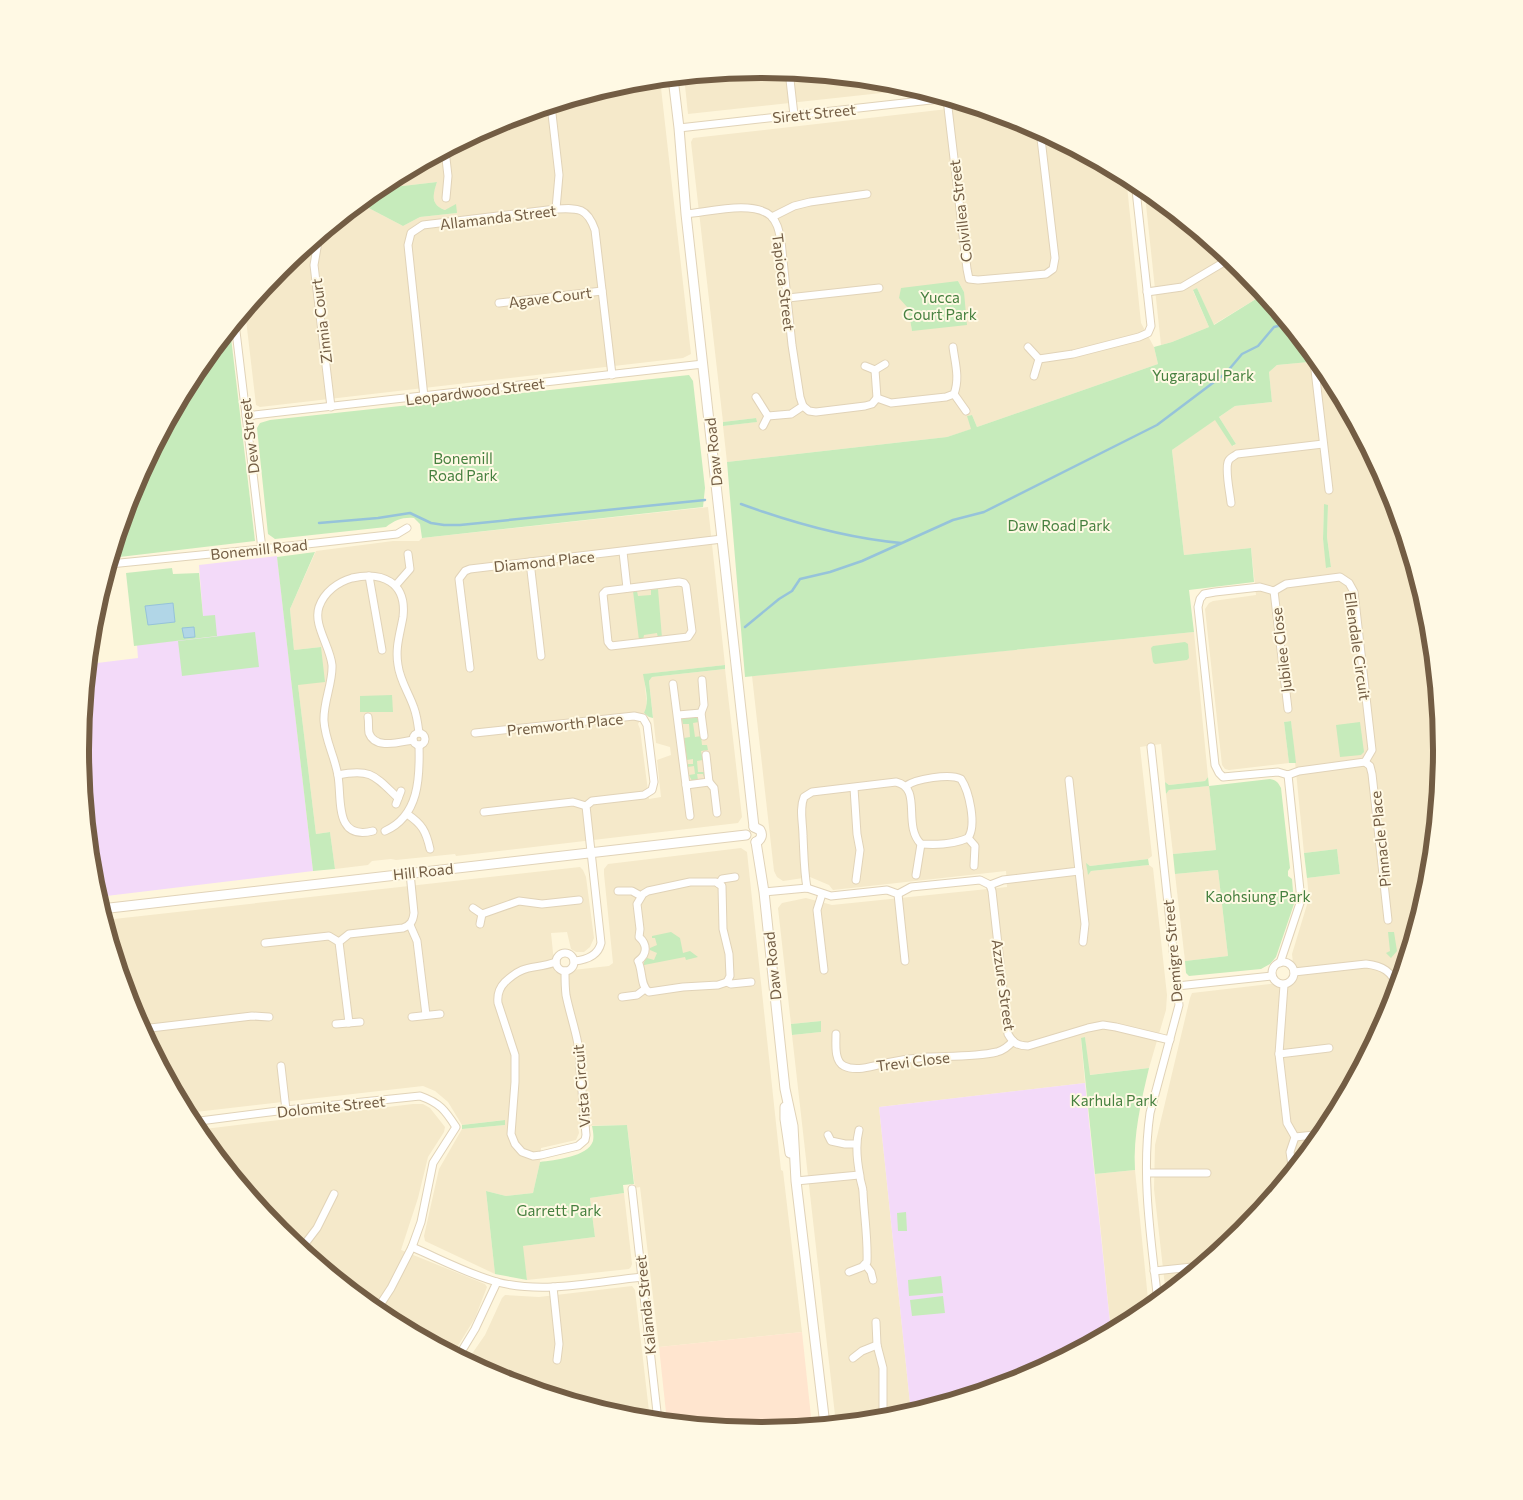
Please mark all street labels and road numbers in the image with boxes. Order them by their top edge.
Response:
street label: Sirett Street [771,100,857,126]
street label: Colvillea Street [945,159,975,263]
street label: Allamanda Street [439,201,557,233]
street label: Tapioca Street [769,232,799,332]
street label: Zinnia Court [307,277,335,365]
street label: Agave Court [507,283,593,311]
street label: Leopardwood Street [404,374,546,408]
street label: Dew Street [235,397,263,475]
street label: Daw Road [700,417,726,487]
street label: Bonemill Road [210,535,308,563]
street label: Diamond Place [493,547,595,575]
street label: Ellendale Circuit [1341,590,1375,702]
street label: Jubilee Close [1267,606,1295,694]
street label: Premworth Place [506,709,624,739]
street label: Pinnacle Place [1366,790,1394,888]
street label: Hill Road [392,859,454,883]
street label: Demigre Street [1159,899,1185,1003]
street label: Daw Road [759,931,785,1001]
street label: Azzure Street [989,938,1019,1032]
street label: Vista Circuit [568,1044,594,1128]
street label: Trevi Close [875,1048,951,1074]
street label: Dolomite Street [276,1091,386,1121]
street label: Kalanda Street [631,1254,659,1356]

